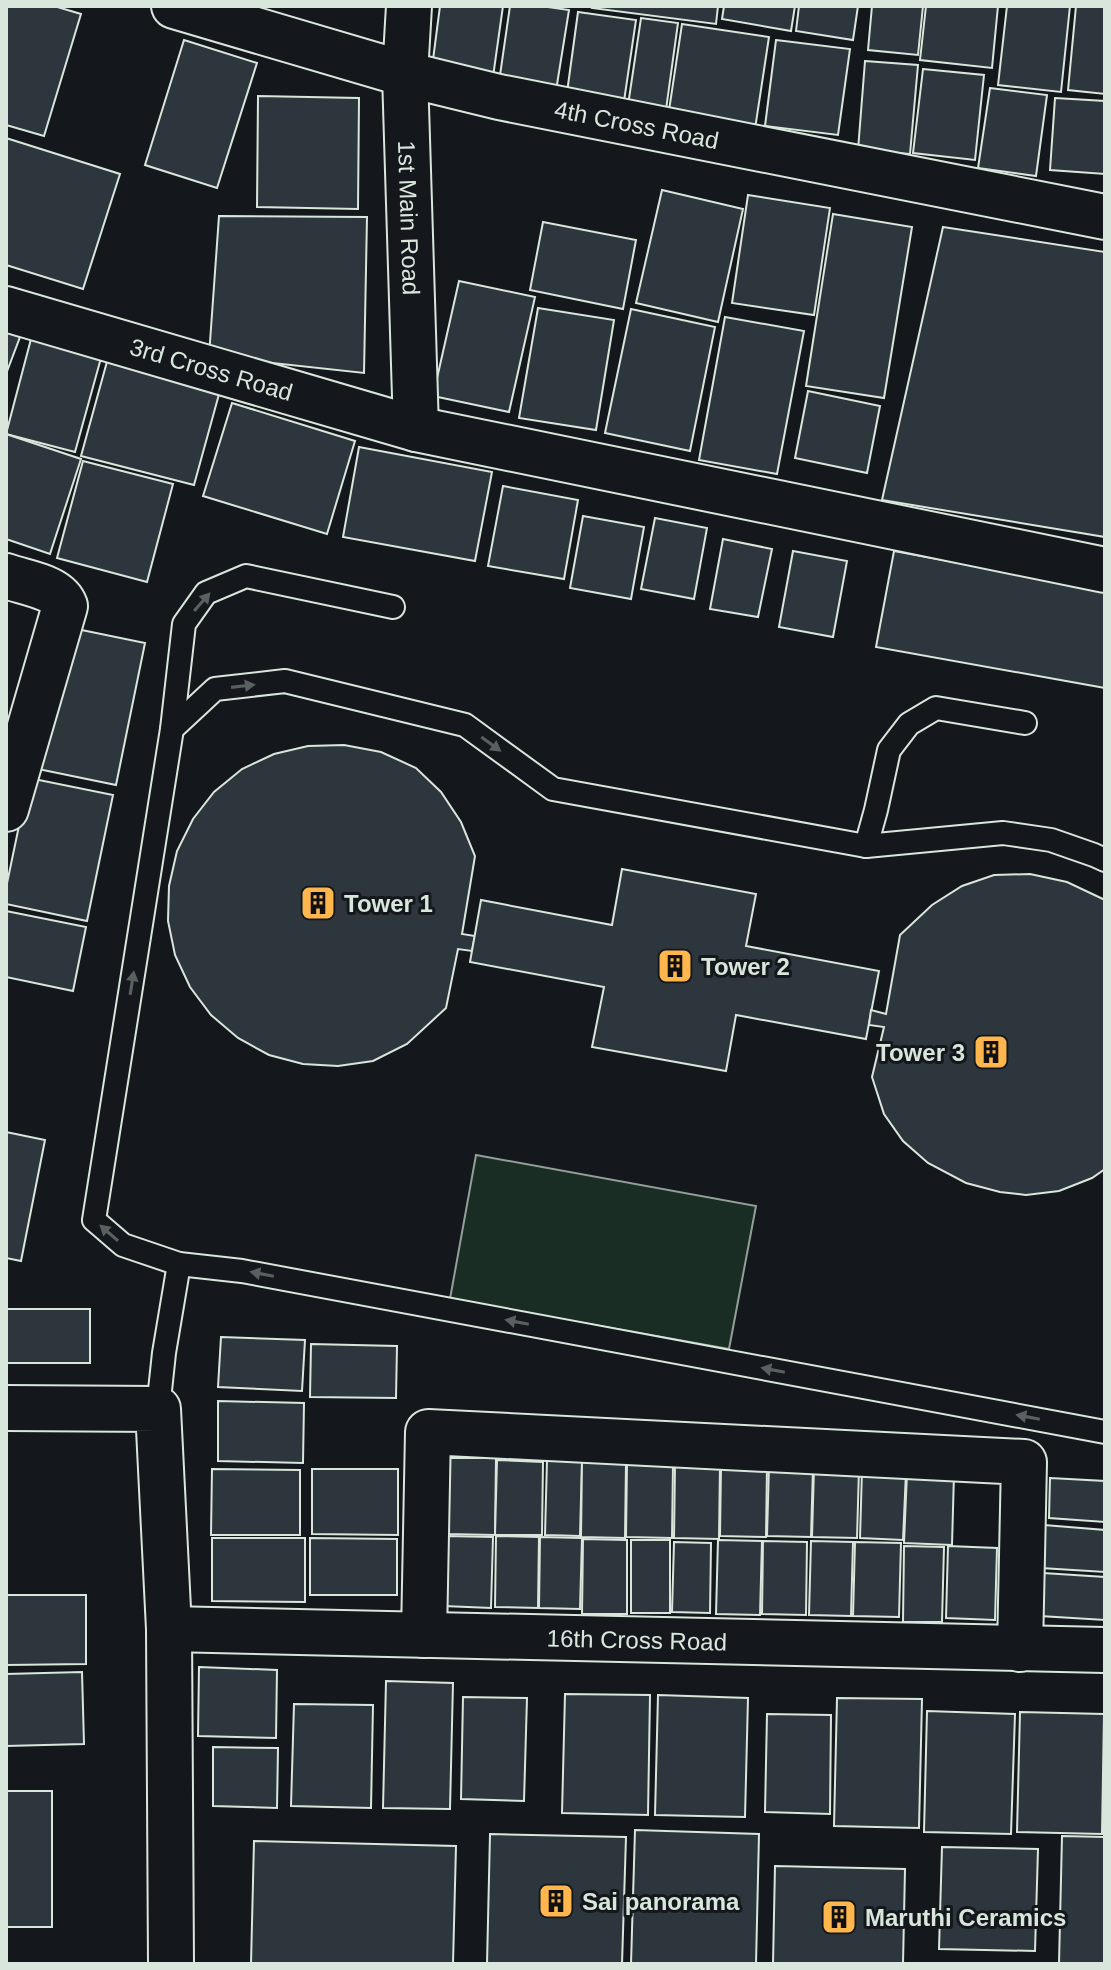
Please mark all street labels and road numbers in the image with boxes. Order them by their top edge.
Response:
street label: 4th Cross Road [552,95,721,154]
street label: 1st Main Road [394,140,425,296]
street label: 3rd Cross Road [127,333,296,406]
street label: 16th Cross Road [546,1624,727,1655]

